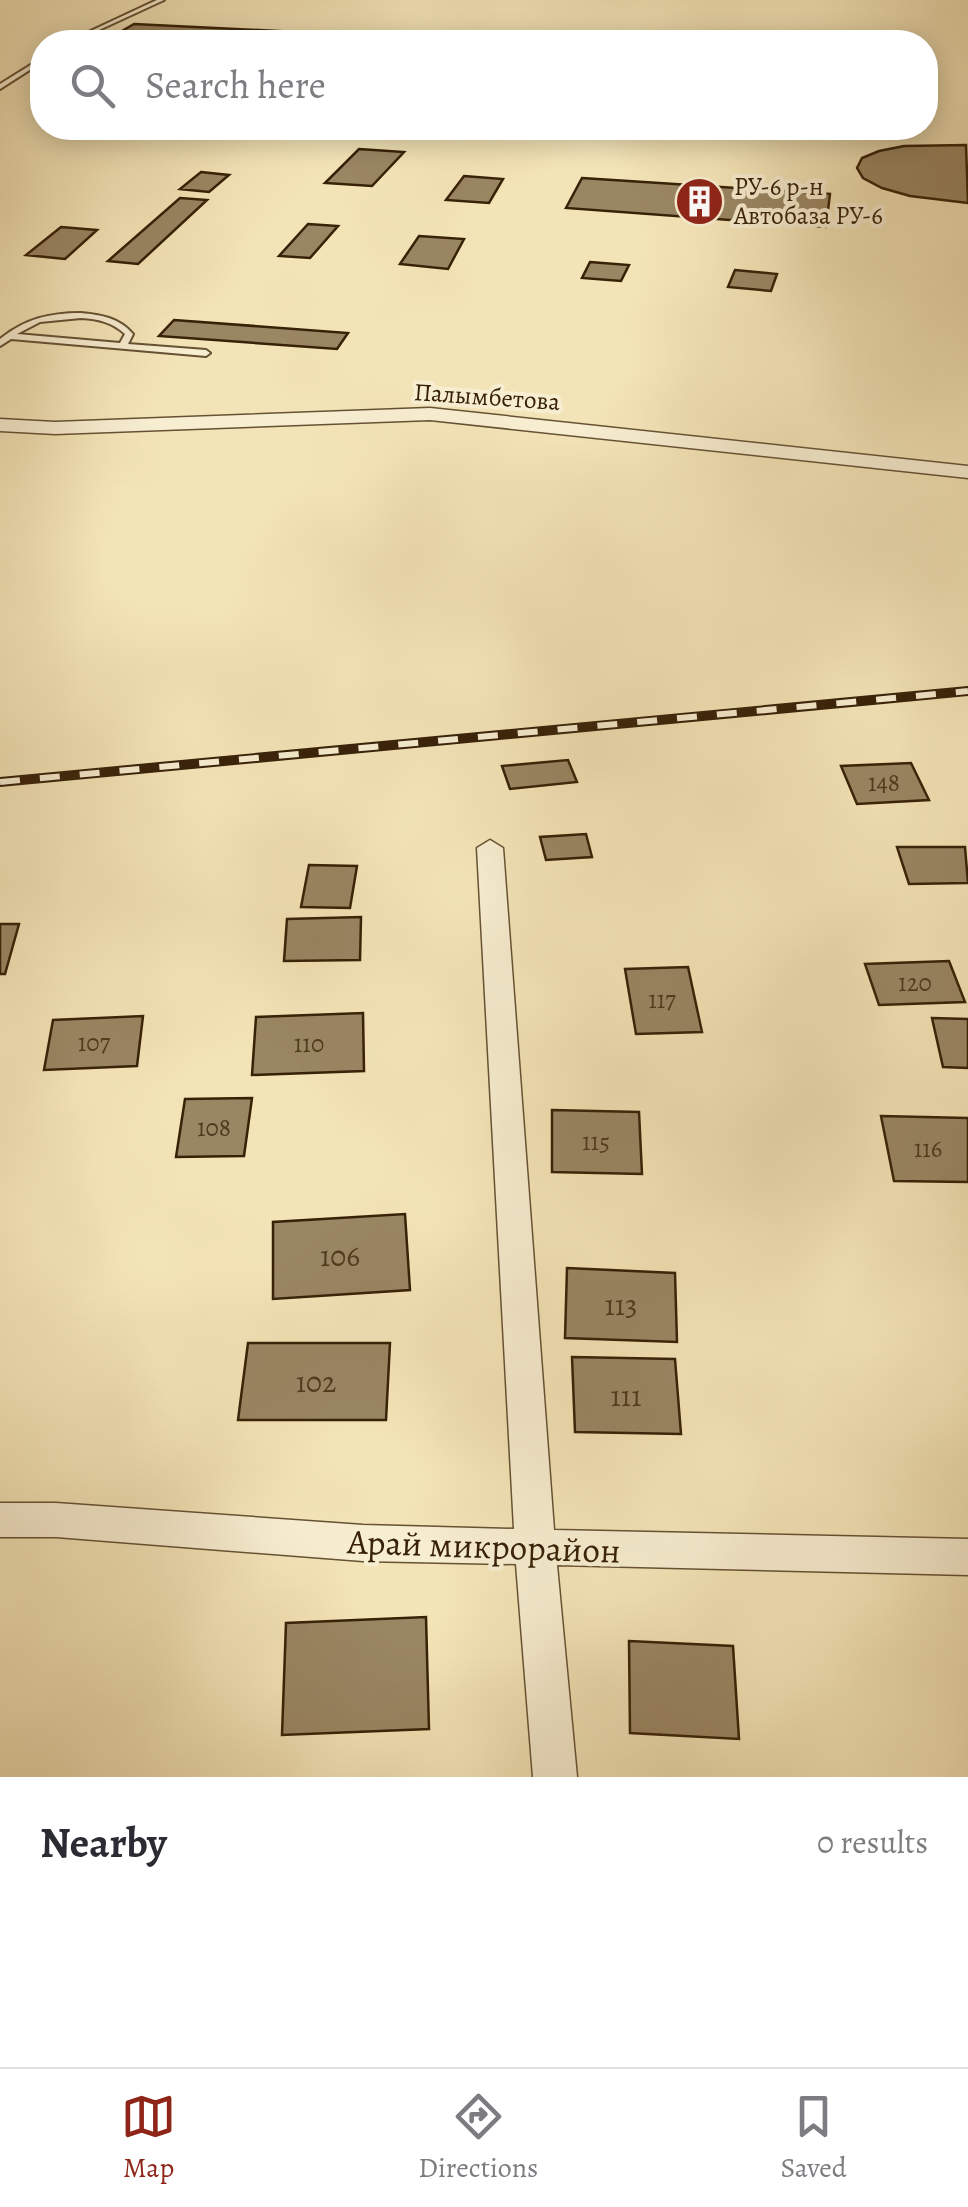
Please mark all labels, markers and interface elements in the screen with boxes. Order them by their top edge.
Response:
search box [30,30,938,140]
icon: search [65,58,120,113]
text: Search here [145,59,326,111]
place label: РУ-6 р-н Автобаза РУ-6 [733,170,883,233]
building icon: РУ-6 р-н Автобаза РУ-6 [673,175,725,227]
street label: Палымбетова [413,375,562,419]
house number: 148 [868,766,900,800]
house number: 120 [898,966,932,1000]
house number: 117 [648,983,676,1017]
house number: 107 [78,1026,111,1060]
house number: 110 [294,1027,324,1061]
house number: 108 [197,1111,231,1145]
house number: 115 [582,1125,610,1159]
house number: 116 [914,1132,942,1166]
house number: 106 [320,1236,360,1276]
house number: 113 [605,1285,638,1325]
house number: 102 [296,1362,336,1402]
house number: 111 [611,1376,641,1416]
street label: Арай микрорайон [346,1517,621,1575]
text: Nearby [40,1814,167,1871]
text: 0 results [817,1820,928,1864]
tab: Map [121,2089,176,2187]
tab: Directions [418,2089,538,2187]
tab: Saved [781,2089,847,2187]

